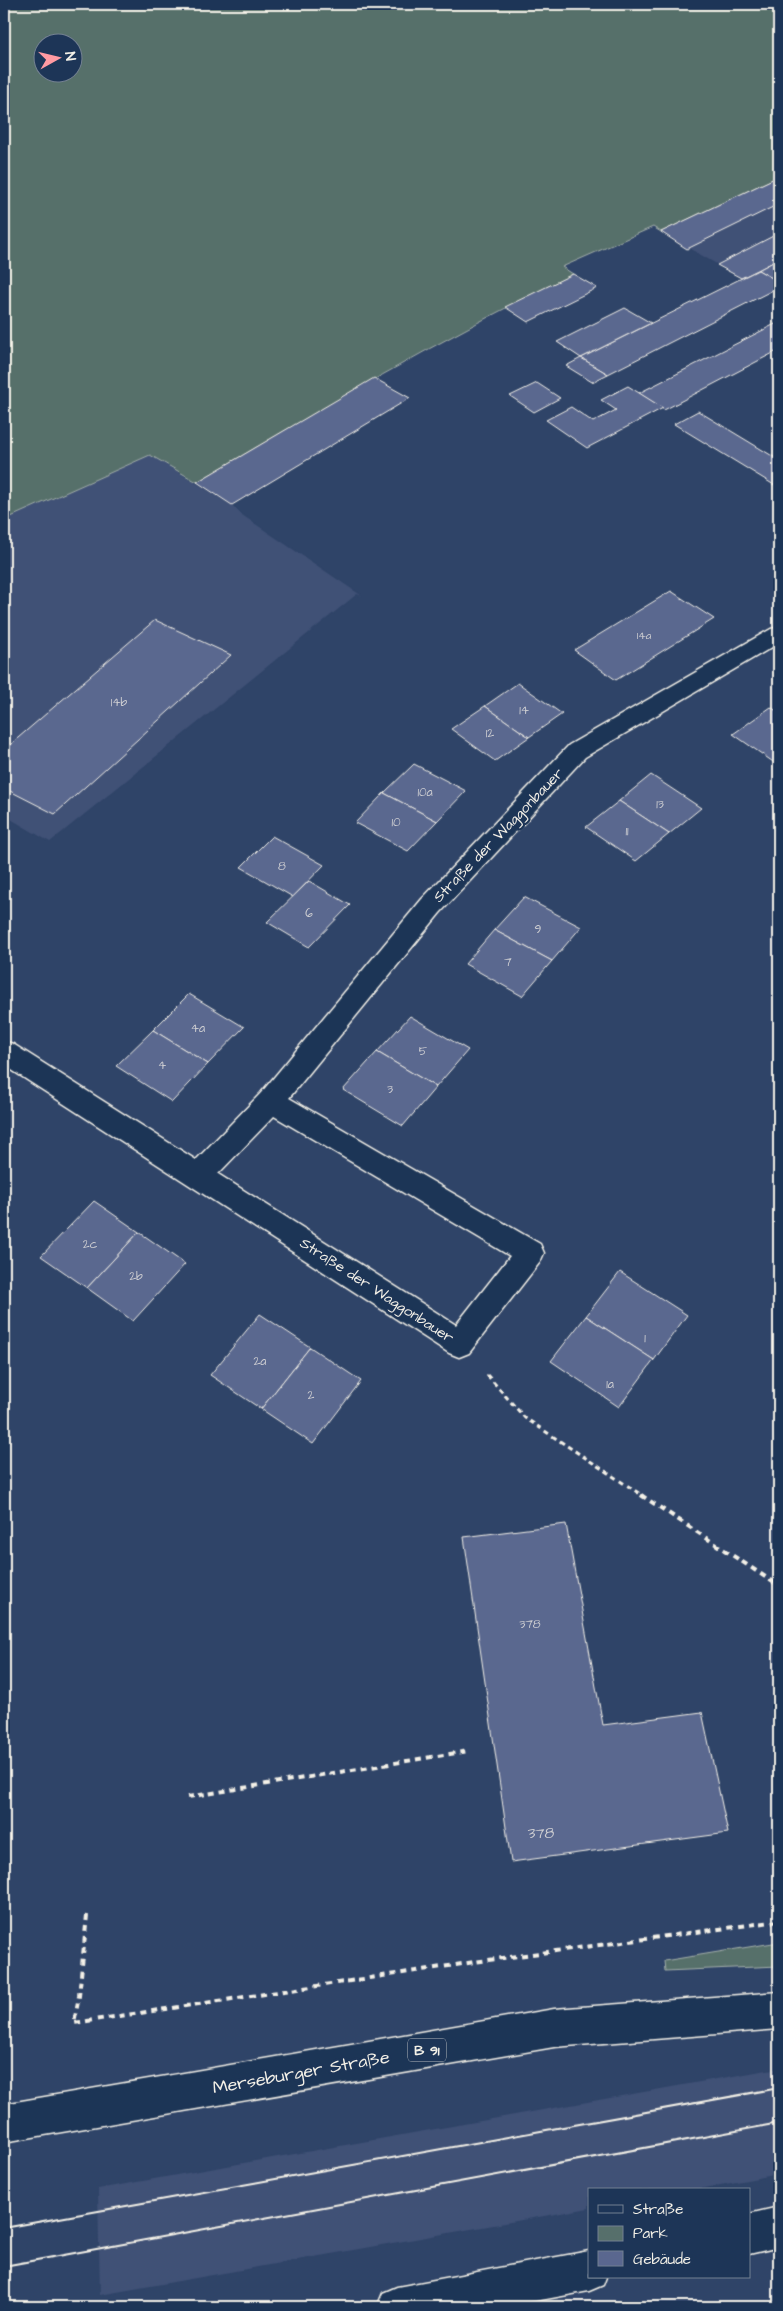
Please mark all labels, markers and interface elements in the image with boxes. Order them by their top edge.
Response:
north arrow [32,32,82,82]
text: N [59,51,80,62]
house number: 14a [637,628,652,643]
house number: 14b [111,694,127,711]
house number: 14 [519,702,529,719]
house number: 12 [486,725,494,742]
street label: Straße der Waggonbauer [428,763,569,908]
house number: 10a [417,784,433,801]
house number: 13 [656,796,664,813]
house number: 10 [391,814,401,831]
house number: 11 [625,823,629,840]
house number: 8 [278,858,286,875]
house number: 6 [305,905,313,922]
house number: 9 [535,921,542,938]
house number: 7 [504,954,512,971]
house number: 4a [191,1020,205,1037]
house number: 5 [419,1043,428,1060]
house number: 4 [158,1057,166,1074]
house number: 3 [387,1081,393,1098]
street label: Straße der Waggonbauer [295,1233,458,1349]
house number: 2c [83,1236,98,1253]
house number: 2b [129,1268,143,1285]
house number: 1 [644,1330,646,1347]
house number: 2a [254,1353,266,1370]
house number: 1a [606,1376,614,1393]
house number: 2 [308,1387,315,1404]
house number: 378 [519,1616,541,1633]
house number: 378 [528,1823,555,1844]
road number: B 91 [408,2038,446,2062]
street label: Merseburger Straße [211,2045,392,2101]
legend [588,2188,750,2278]
text: Straße [633,2199,683,2220]
text: Park [633,2223,668,2244]
text: Gebäude [633,2249,691,2270]

